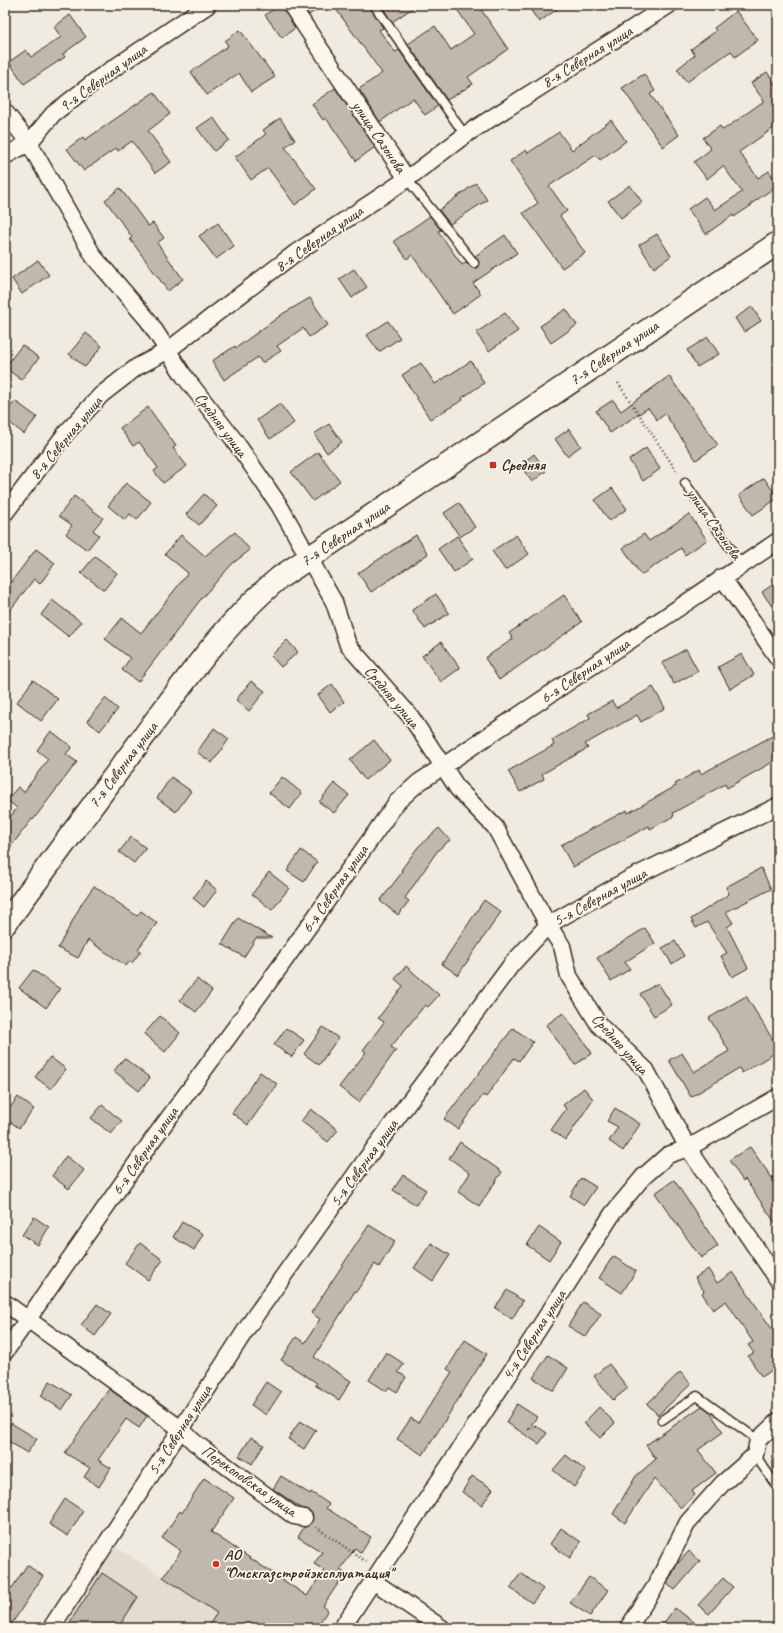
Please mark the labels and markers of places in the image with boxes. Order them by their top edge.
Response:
place label: Средняя [501,455,547,475]
marker: Средняя [488,460,498,470]
place label: АО "Омскгазстройэксплуатация" [224,1545,397,1583]
marker: АО "Омскгазстройэксплуатация" [211,1559,221,1569]

